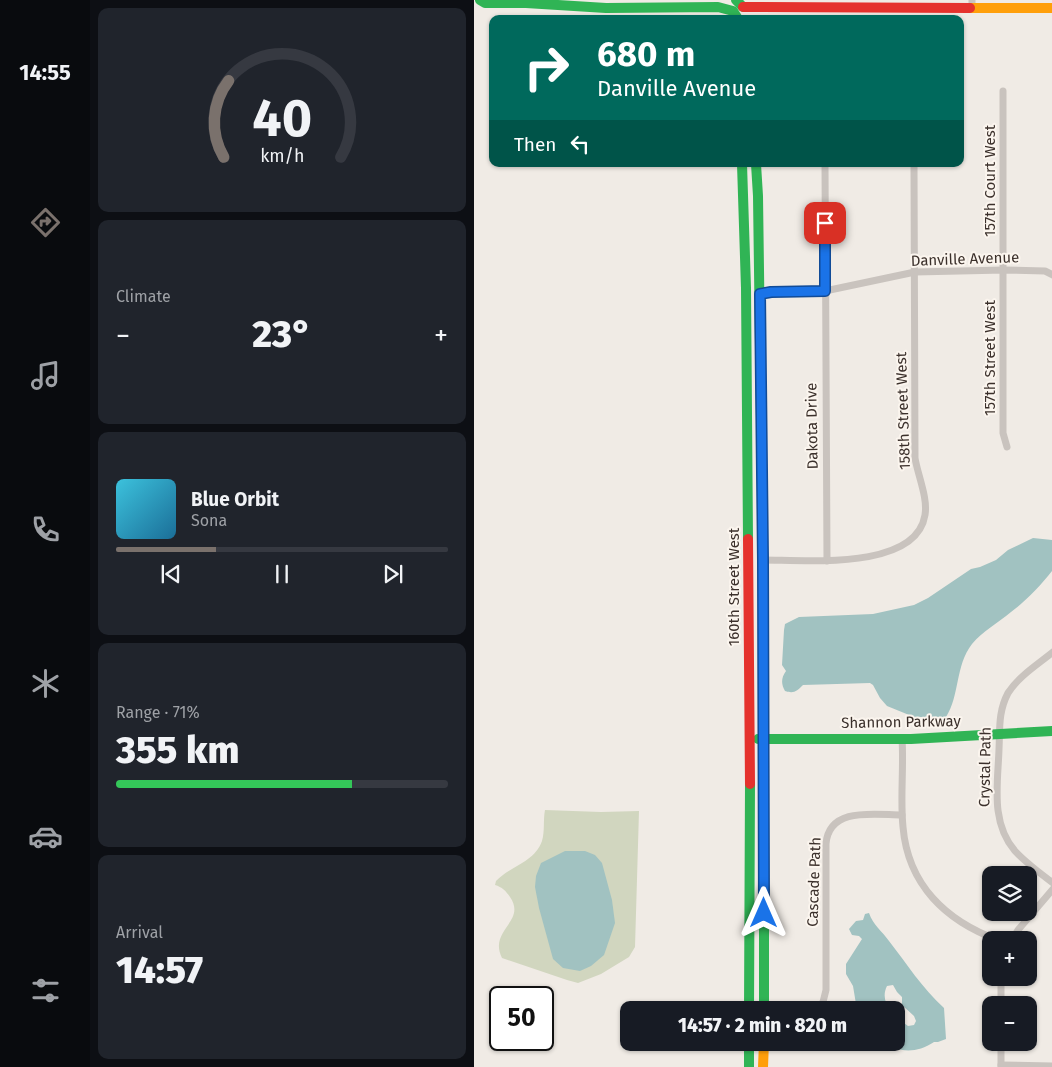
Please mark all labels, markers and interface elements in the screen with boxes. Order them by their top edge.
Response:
text: 680 m [597,33,695,75]
icon: right [514,35,579,100]
text: 14:55 [19,59,71,86]
text: Danville Avenue [597,75,756,102]
text: 40 [252,87,312,150]
street label: 157th Court West [981,124,999,237]
icon: left [566,130,594,158]
text: Then [514,133,556,156]
text: km/h [260,145,304,167]
pin [804,202,846,244]
icon: directions [28,205,63,240]
icon: arrive [811,209,839,237]
street label: Danville Avenue [910,248,1020,270]
text: Climate [116,287,171,306]
street label: 157th Street West [981,299,999,416]
text: 23° [252,311,312,357]
text: − [116,319,130,352]
text: + [434,319,448,352]
street label: 158th Street West [892,351,914,470]
icon: music [28,358,63,393]
street label: Dakota Drive [802,383,822,469]
text: Blue Orbit [191,488,279,511]
text: Sona [191,511,227,530]
icon: phone [28,512,63,547]
street label: 160th Street West [725,527,743,646]
icon: previous [157,560,185,588]
icon: pause [268,560,296,588]
icon: next [379,560,407,588]
icon: climate [28,666,63,701]
text: Range · 71% [116,703,200,722]
street label: Shannon Parkway [841,712,962,732]
text: 355 km [116,727,239,773]
street label: Crystal Path [975,727,995,807]
icon: car [28,819,63,854]
street label: Cascade Path [803,837,825,927]
map controls [982,866,1037,1051]
button: layers [982,866,1037,921]
position arrow [737,886,789,938]
text: Arrival [116,923,163,942]
button: + [982,931,1037,986]
text: 14:57 [116,947,203,993]
icon: filters [28,973,63,1008]
speed limit sign: 50 [489,986,554,1051]
button: − [982,996,1037,1051]
text: 14:57 · 2 min · 820 m [678,1014,847,1037]

